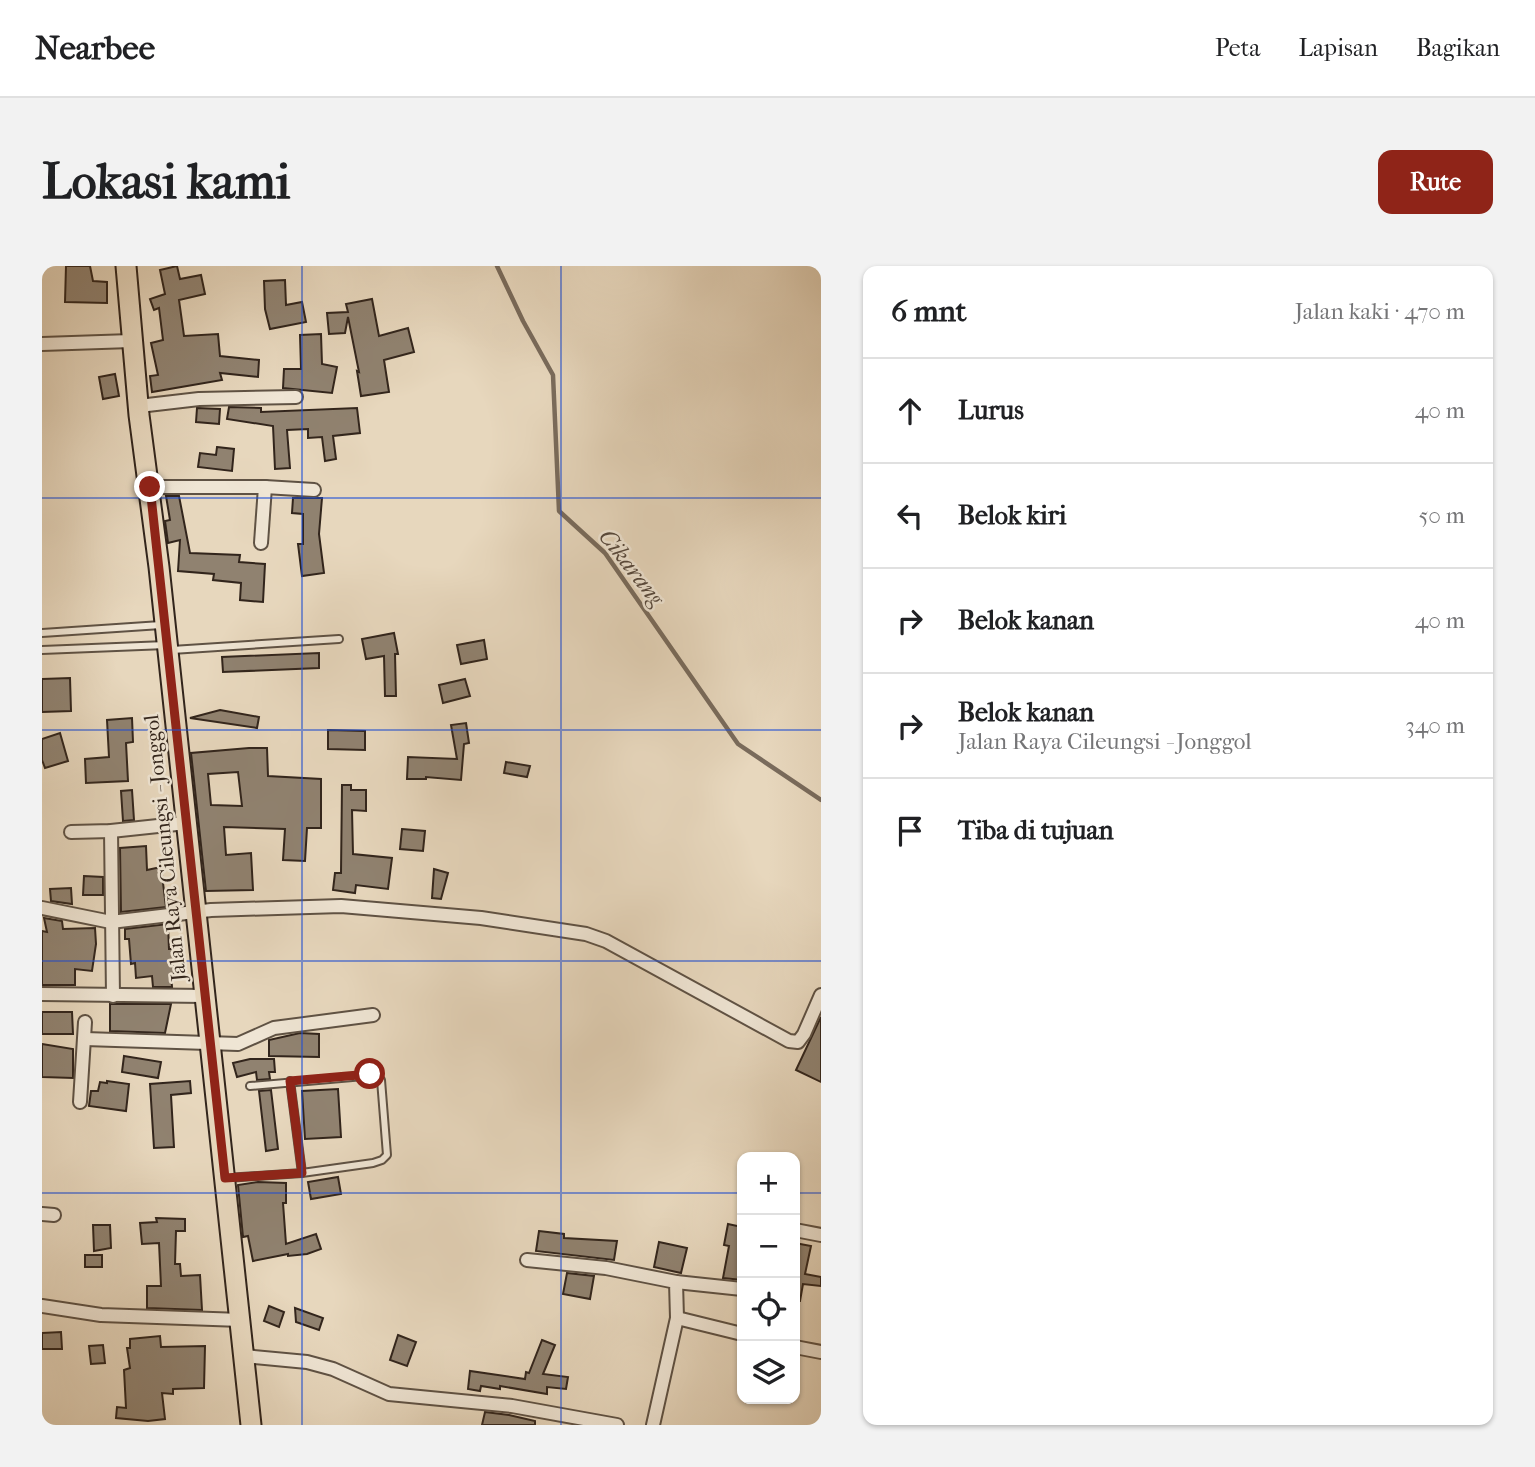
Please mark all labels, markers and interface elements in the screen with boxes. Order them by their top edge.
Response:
text: Nearbee [35,29,155,68]
text: Peta [1215,34,1260,62]
text: Lapisan [1298,34,1378,62]
text: Bagikan [1416,34,1500,62]
button: Rute [1378,150,1493,214]
text: Lokasi kami [42,153,290,211]
text: 6 mnt [891,294,967,329]
text: Jalan kaki · 470 m [1295,298,1465,325]
icon: ahead [891,392,929,430]
text: Lurus [958,395,1024,426]
text: 40 m [1415,397,1465,424]
route end [134,471,165,502]
icon: left [891,497,929,535]
text: Belok kiri [958,500,1066,531]
text: 50 m [1418,502,1465,529]
water label: Cikarang [593,524,671,612]
icon: right [891,602,929,640]
text: Belok kanan [958,605,1094,636]
text: 40 m [1415,607,1465,634]
text: Belok kanan [958,697,1094,728]
icon: right [891,707,929,745]
text: 340 m [1405,712,1465,739]
street label: Jalan Raya Cileungsi - Jonggol [139,713,191,985]
text: Jalan Raya Cileungsi - Jonggol [958,728,1252,755]
icon: arrive [891,812,929,850]
text: Tiba di tujuan [958,815,1114,846]
route start [354,1058,385,1089]
map controls [737,1152,800,1404]
button: + [737,1152,800,1215]
button: − [737,1215,800,1278]
button: locate [737,1278,800,1341]
button: layers [737,1341,800,1404]

